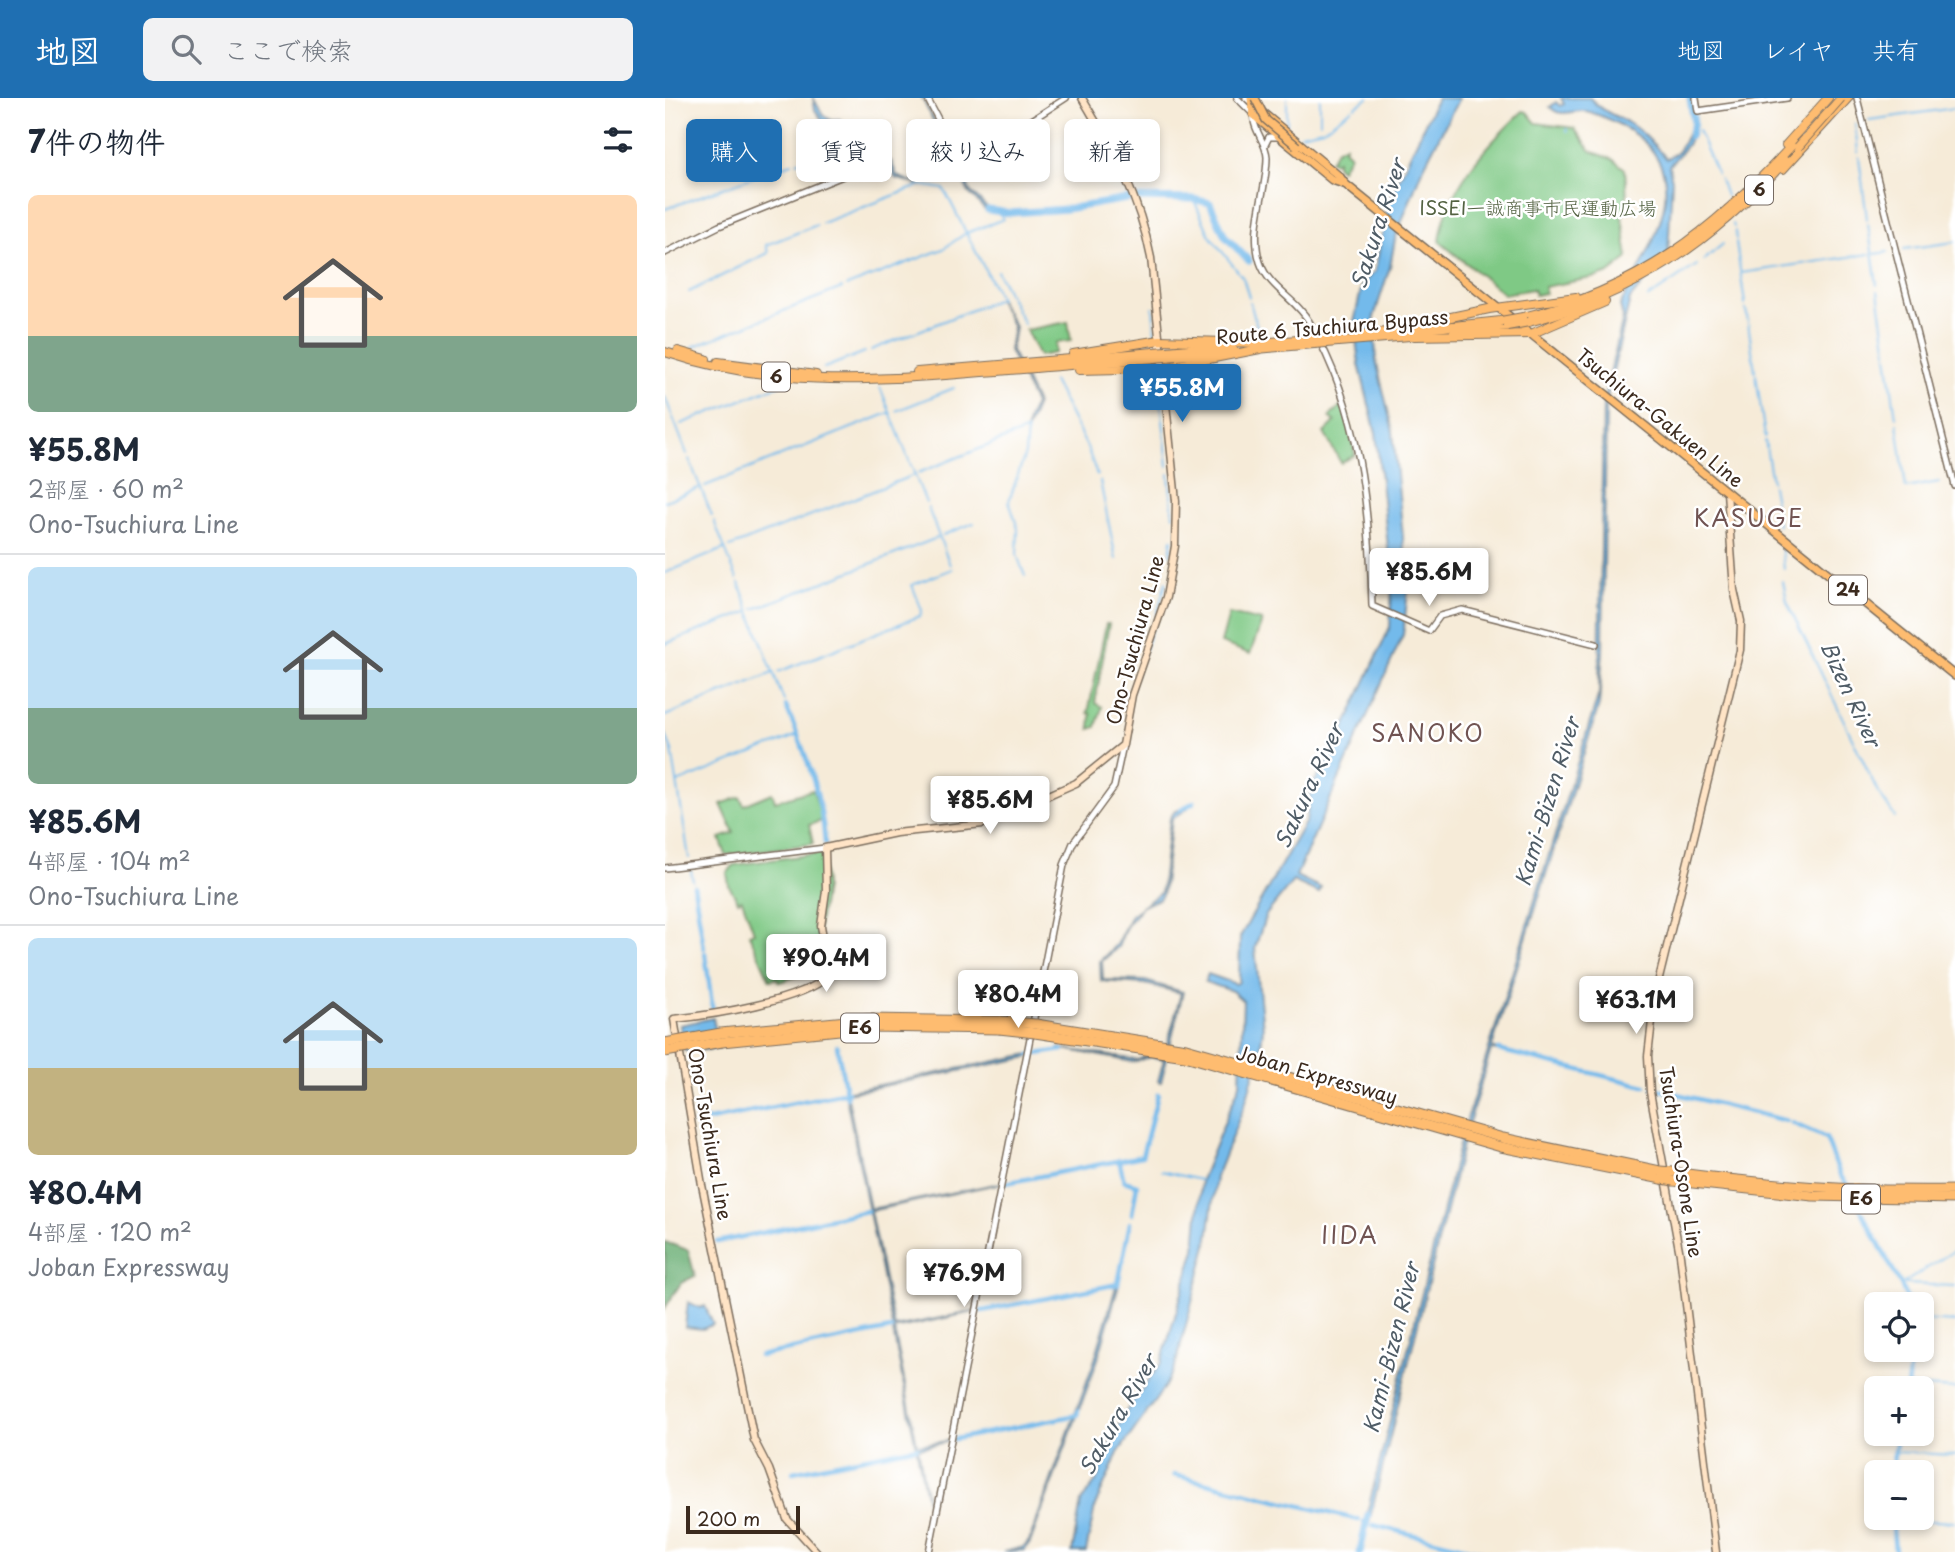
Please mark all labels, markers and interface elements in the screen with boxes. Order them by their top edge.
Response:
search box [143,18,633,81]
text: 地図 [35,24,101,74]
icon: search [167,30,205,68]
text: ここで検索 [223,30,353,69]
text: 地図 [1677,31,1725,67]
text: レイヤ [1763,31,1834,67]
text: 共有 [1872,31,1920,67]
text: 7件の物件 [28,118,165,163]
chip: 購入 [686,119,782,182]
chip: 賃貸 [796,119,892,182]
chip: 絞り込み [906,119,1050,182]
chip: 新着 [1064,119,1160,182]
icon: filters [599,121,637,159]
water label: Sakura River [1341,152,1414,292]
road number: 6 [1745,176,1773,204]
park label: ISSEI一誠商事市民運動広場 [1419,193,1657,221]
icon: home [270,240,396,366]
street label: Route 6 Tsuchiura Bypass [1215,302,1449,350]
street label: Tsuchiura-Gakuen Line [1571,341,1750,494]
road number: 6 [762,362,790,391]
pin: ¥55.8M [1125,364,1239,424]
text: ¥55.8M [1139,369,1225,404]
text: ¥55.8M [28,426,140,471]
text: 2部屋 · 60 m² [28,471,184,506]
district label: KASUGE [1694,500,1804,535]
text: Ono-Tsuchiura Line [28,506,239,541]
pin: ¥85.6M [1372,548,1486,608]
street label: Ono-Tsuchiura Line [1098,552,1170,728]
text: ¥85.6M [1386,553,1472,588]
road number: 24 [1829,576,1867,604]
icon: home [270,612,396,738]
water label: Bizen River [1813,635,1891,753]
water label: Kami-Bizen River [1505,711,1588,889]
water label: Sakura River [1265,715,1352,853]
district label: SANOKO [1371,715,1485,750]
pin: ¥85.6M [933,776,1047,836]
text: ¥85.6M [947,781,1033,816]
text: ¥85.6M [28,798,141,843]
text: 4部屋 · 104 m² [28,843,191,878]
text: Ono-Tsuchiura Line [28,878,239,913]
pin: ¥90.4M [769,934,883,994]
text: ¥90.4M [782,939,870,974]
pin: ¥80.4M [961,970,1075,1030]
text: ¥80.4M [974,975,1062,1010]
pin: ¥63.1M [1579,976,1693,1036]
text: ¥63.1M [1595,981,1677,1016]
icon: home [270,983,396,1109]
road number: E6 [841,1014,879,1043]
street label: Joban Expressway [1233,1038,1401,1110]
street label: Ono-Tsuchiura Line [682,1045,740,1222]
street label: Tsuchiura-Osone Line [1653,1064,1711,1259]
text: ¥80.4M [28,1169,143,1214]
road number: E6 [1842,1184,1880,1214]
text: 4部屋 · 120 m² [28,1214,192,1249]
district label: IIDA [1321,1217,1379,1252]
text: Joban Expressway [28,1249,229,1284]
pin: ¥76.9M [907,1250,1021,1309]
text: ¥76.9M [922,1254,1006,1289]
water label: Kami-Bizen River [1353,1257,1427,1436]
map controls [1864,1292,1934,1530]
button: locate [1864,1292,1934,1362]
water label: Sakura River [1070,1346,1166,1480]
button: + [1864,1376,1934,1446]
button: − [1864,1460,1934,1530]
scale bar [686,1503,800,1535]
text: 200 m [697,1504,760,1532]

